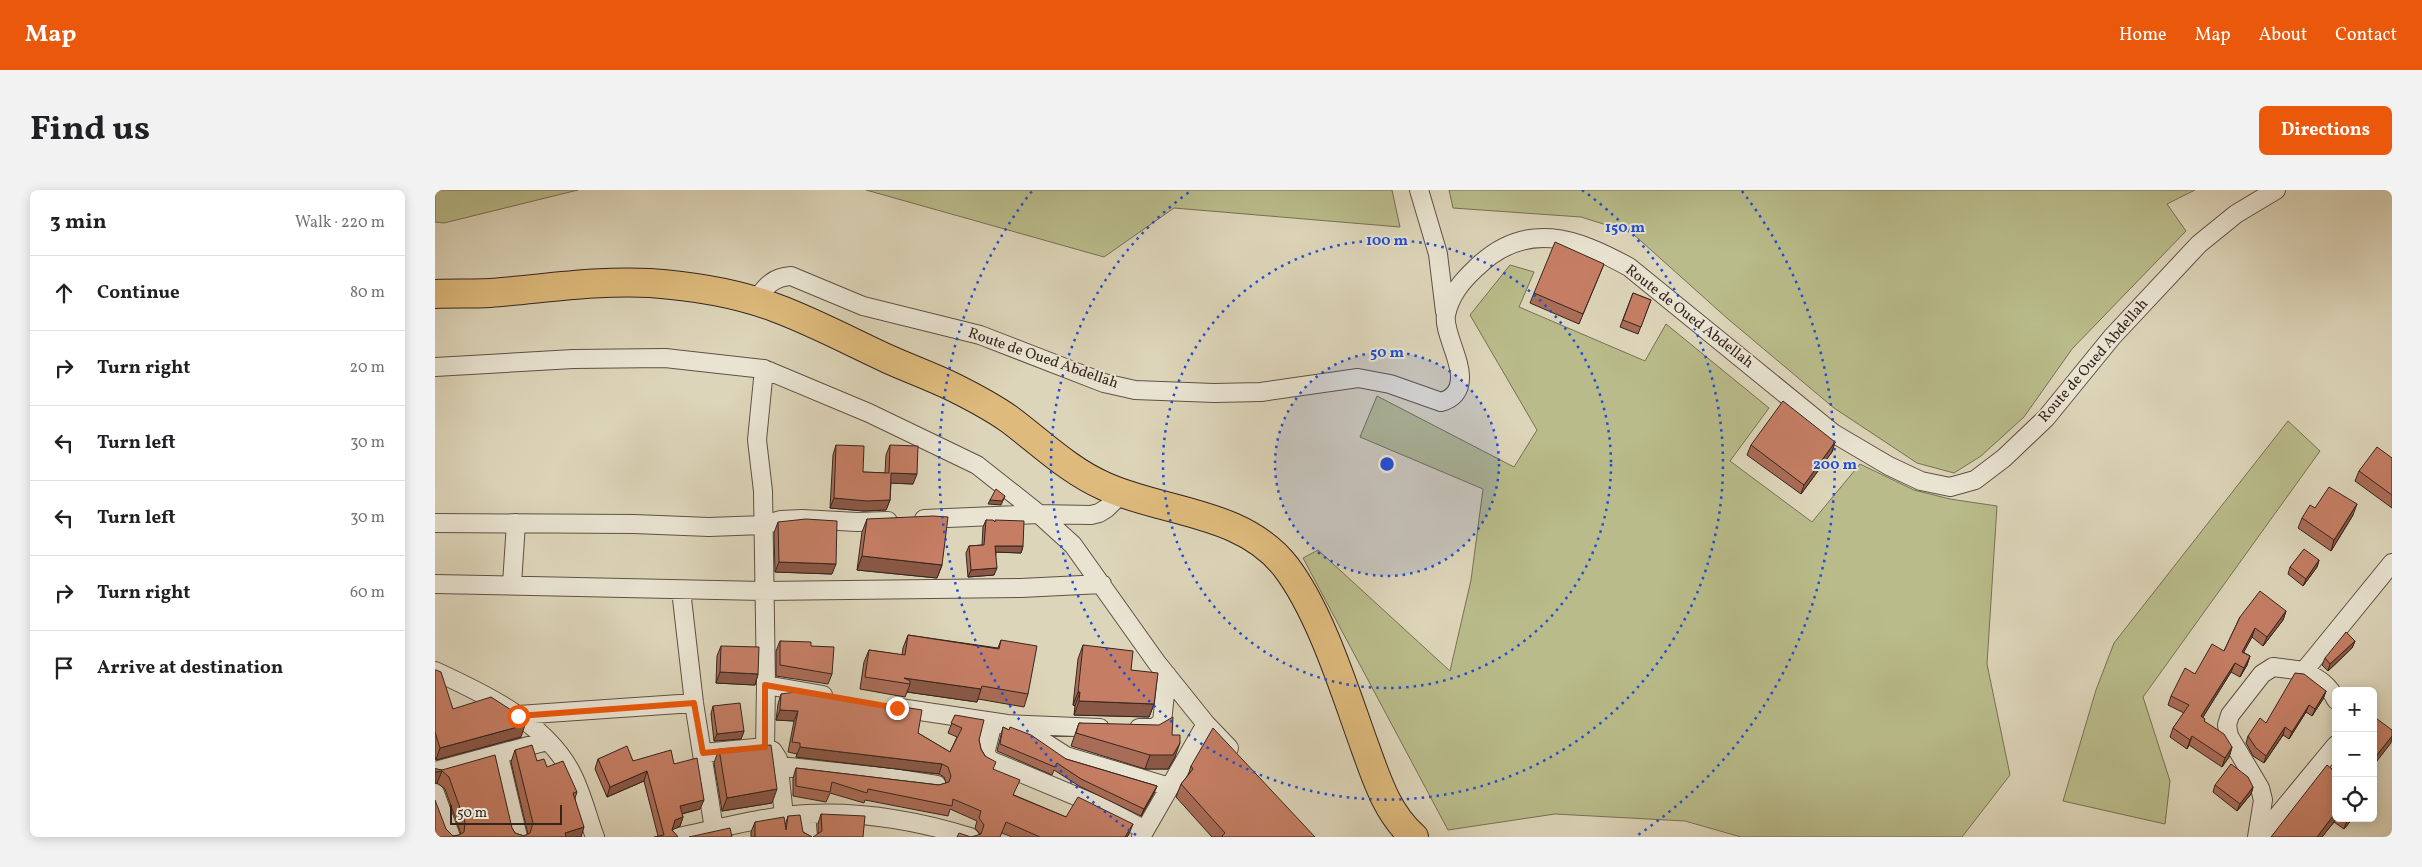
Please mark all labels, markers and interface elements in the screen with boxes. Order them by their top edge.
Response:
text: Map [25,18,76,52]
text: Home [2119,23,2167,48]
text: Map [2195,23,2231,48]
text: About [2259,23,2307,48]
text: Contact [2335,23,2397,48]
text: Find us [30,106,150,154]
button: Directions [2259,106,2392,155]
text: 3 min [50,208,106,237]
text: Walk · 220 m [295,212,385,234]
text: 150 m [1605,218,1645,239]
text: 100 m [1366,231,1409,252]
street label: Route de Oued Abdellah [1620,260,1758,374]
icon: ahead [50,279,78,307]
text: Continue [97,280,180,306]
text: 80 m [350,282,385,304]
street label: Route de Oued Abdellah [2034,294,2154,427]
street label: Route de Oued Abdellah [965,323,1121,395]
text: 50 m [1370,343,1404,364]
icon: right [50,354,78,382]
text: Turn right [97,355,190,381]
text: 20 m [350,357,385,379]
icon: left [50,429,78,457]
text: Turn left [97,430,176,456]
text: 30 m [350,432,385,454]
centre of rings [1378,455,1396,473]
text: 200 m [1813,455,1857,476]
icon: left [50,504,78,532]
text: Turn left [97,505,176,531]
text: 30 m [350,507,385,529]
icon: right [50,579,78,607]
text: Turn right [97,580,190,606]
text: 60 m [350,582,385,604]
icon: arrive [50,654,78,682]
text: Arrive at destination [97,655,283,681]
map controls [2332,687,2377,822]
button: + [2332,687,2377,732]
route end [886,697,909,720]
route start [507,705,530,728]
button: − [2332,732,2377,777]
button: locate [2332,777,2377,822]
scale bar [450,802,563,825]
text: 50 m [457,804,487,823]

